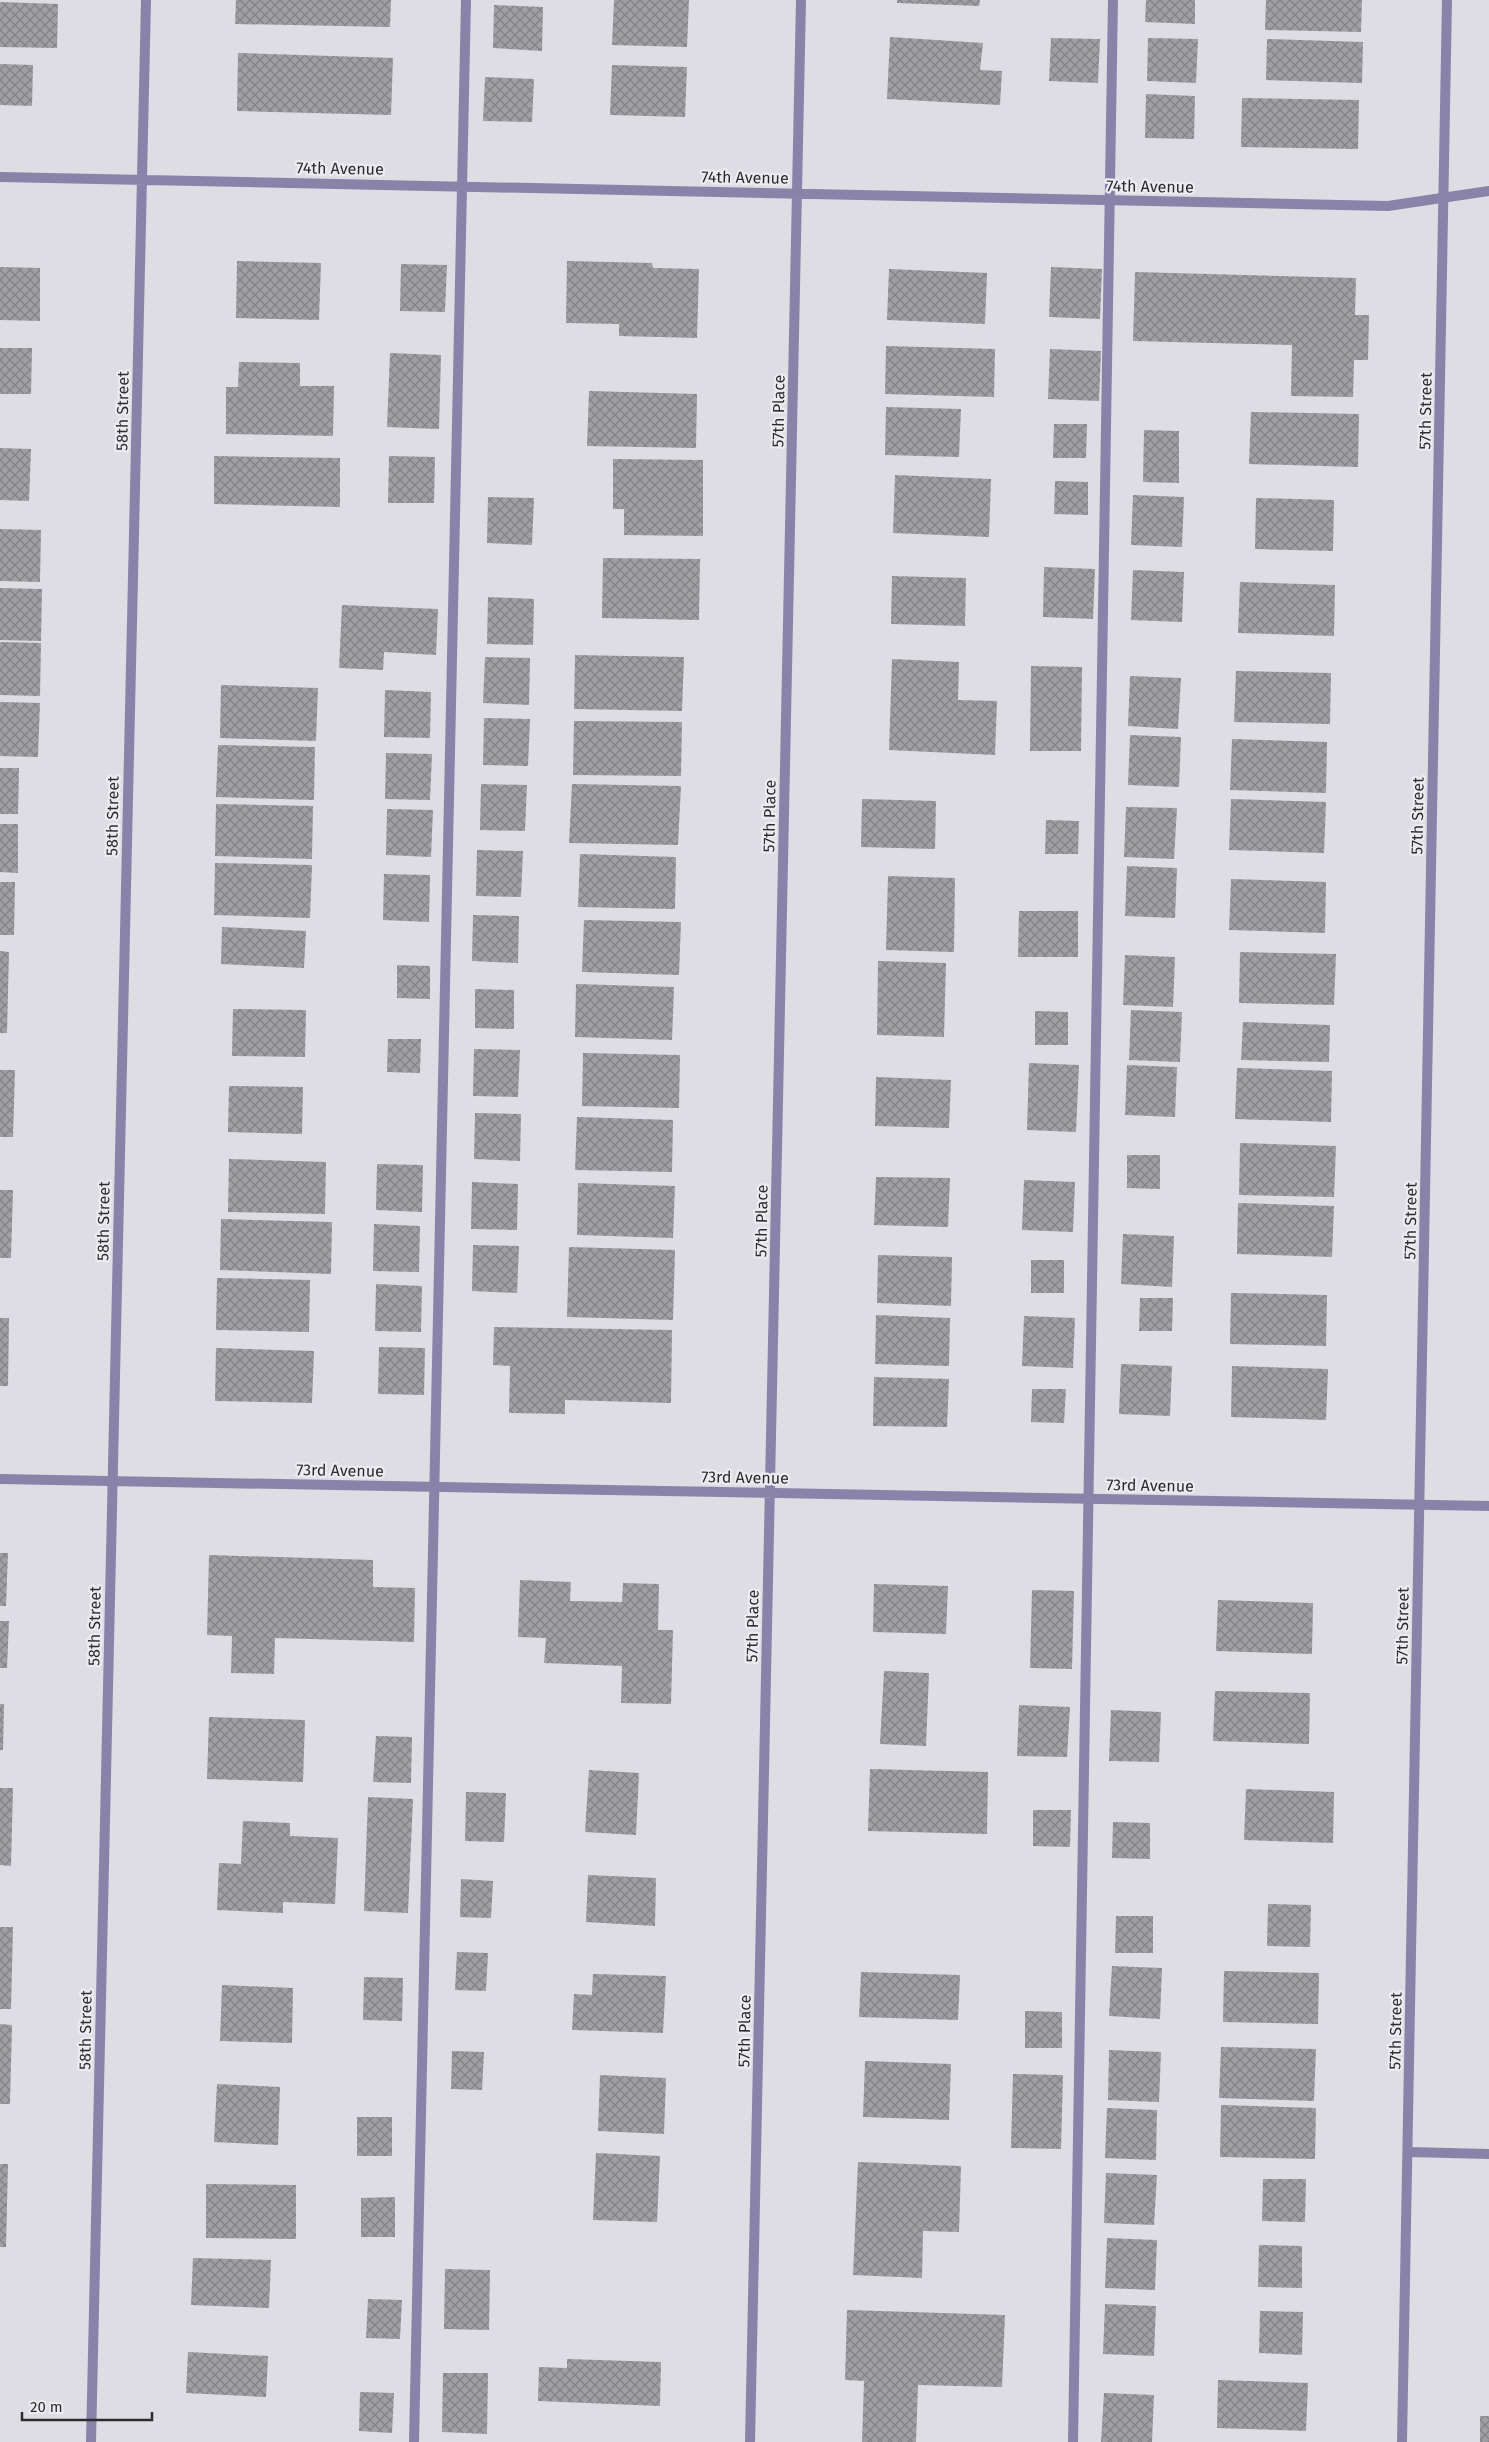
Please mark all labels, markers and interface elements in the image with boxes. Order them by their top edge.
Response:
street label: 74th Avenue [296,158,384,179]
street label: 74th Avenue [701,167,789,188]
street label: 74th Avenue [1106,176,1194,197]
street label: 58th Street [112,371,133,451]
street label: 57th Street [1415,372,1436,450]
street label: 57th Place [768,375,789,447]
street label: 58th Street [102,776,123,856]
street label: 57th Street [1407,777,1428,855]
street label: 57th Place [759,780,780,852]
street label: 58th Street [93,1181,114,1261]
street label: 57th Street [1400,1182,1421,1260]
street label: 57th Place [751,1185,772,1257]
street label: 73rd Avenue [296,1460,384,1481]
street label: 73rd Avenue [701,1467,789,1488]
street label: 73rd Avenue [1106,1475,1194,1496]
street label: 58th Street [84,1586,105,1666]
street label: 57th Street [1392,1587,1413,1665]
street label: 57th Place [742,1590,763,1662]
street label: 58th Street [75,1990,96,2070]
street label: 57th Street [1385,1992,1406,2070]
street label: 57th Place [734,1995,755,2067]
scale bar [22,2390,152,2422]
text: 20 m [30,2398,63,2416]

